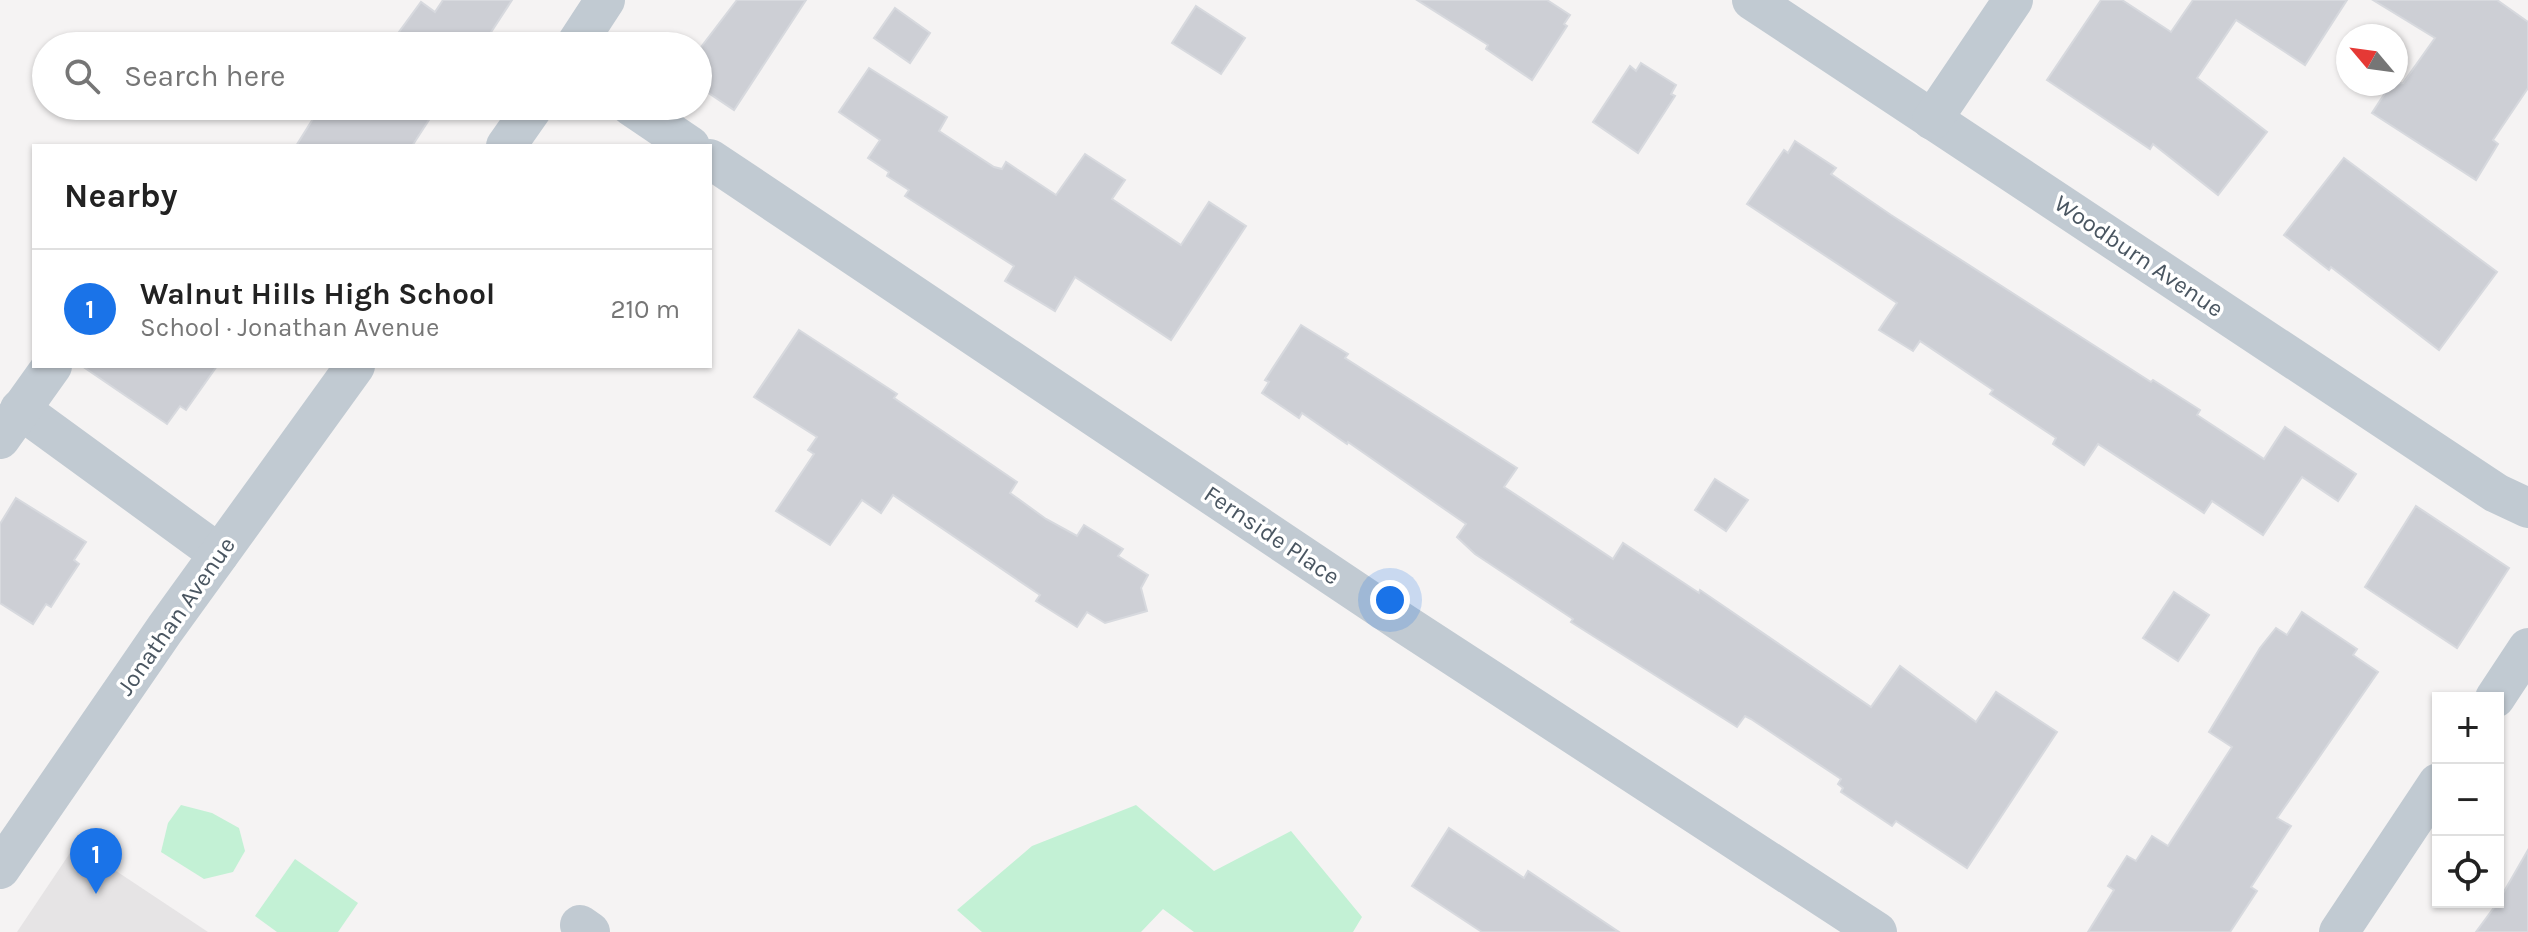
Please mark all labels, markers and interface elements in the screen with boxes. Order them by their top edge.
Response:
north arrow [2336,24,2408,96]
search box [32,32,712,120]
icon: search [60,54,104,98]
text: Search here [124,58,285,94]
text: Nearby [64,176,178,216]
street label: Woodburn Avenue [2049,189,2229,323]
text: Walnut Hills High School [140,276,495,312]
text: 1 [85,294,95,325]
text: 210 m [610,294,680,325]
text: School · Jonathan Avenue [140,312,439,343]
street label: Fernside Place [1199,479,1345,591]
street label: Jonathan Avenue [111,532,241,700]
your location [1370,580,1410,620]
map controls [2432,692,2504,908]
button: + [2432,692,2504,764]
button: − [2432,764,2504,836]
pin: 1 [70,828,122,894]
button: locate [2432,836,2504,908]

